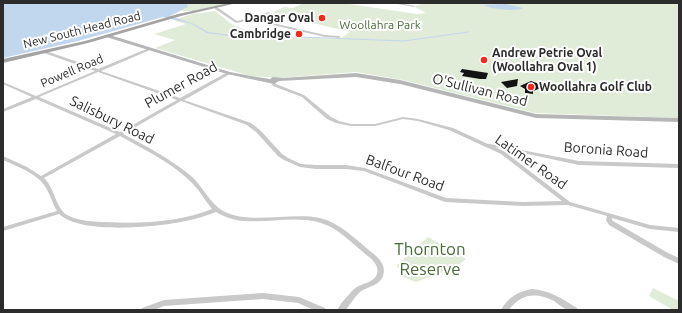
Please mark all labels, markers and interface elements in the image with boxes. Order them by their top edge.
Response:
street label: New South Head Road [22,8,142,52]
place label: Dangar Oval [244,11,314,25]
marker: Dangar Oval [317,13,327,23]
park label: Woollahra Park [339,18,421,32]
place label: Cambridge [230,27,291,41]
marker: Cambridge [294,29,304,39]
place label: Andrew Petrie Oval (Woollahra Oval 1) [492,46,602,74]
street label: Powell Road [39,51,105,91]
marker: Andrew Petrie Oval (Woollahra Oval 1) [479,55,489,65]
street label: Plumer Road [142,58,220,112]
street label: O'Sullivan Road [431,70,529,110]
place label: Woollahra Golf Club [539,80,652,94]
marker: Woollahra Golf Club [526,82,536,92]
street label: Salisbury Road [67,92,157,148]
street label: Latimer Road [492,131,570,193]
street label: Boronia Road [563,139,649,161]
street label: Balfour Road [364,151,446,195]
park label: Thornton Reserve [394,239,466,279]

